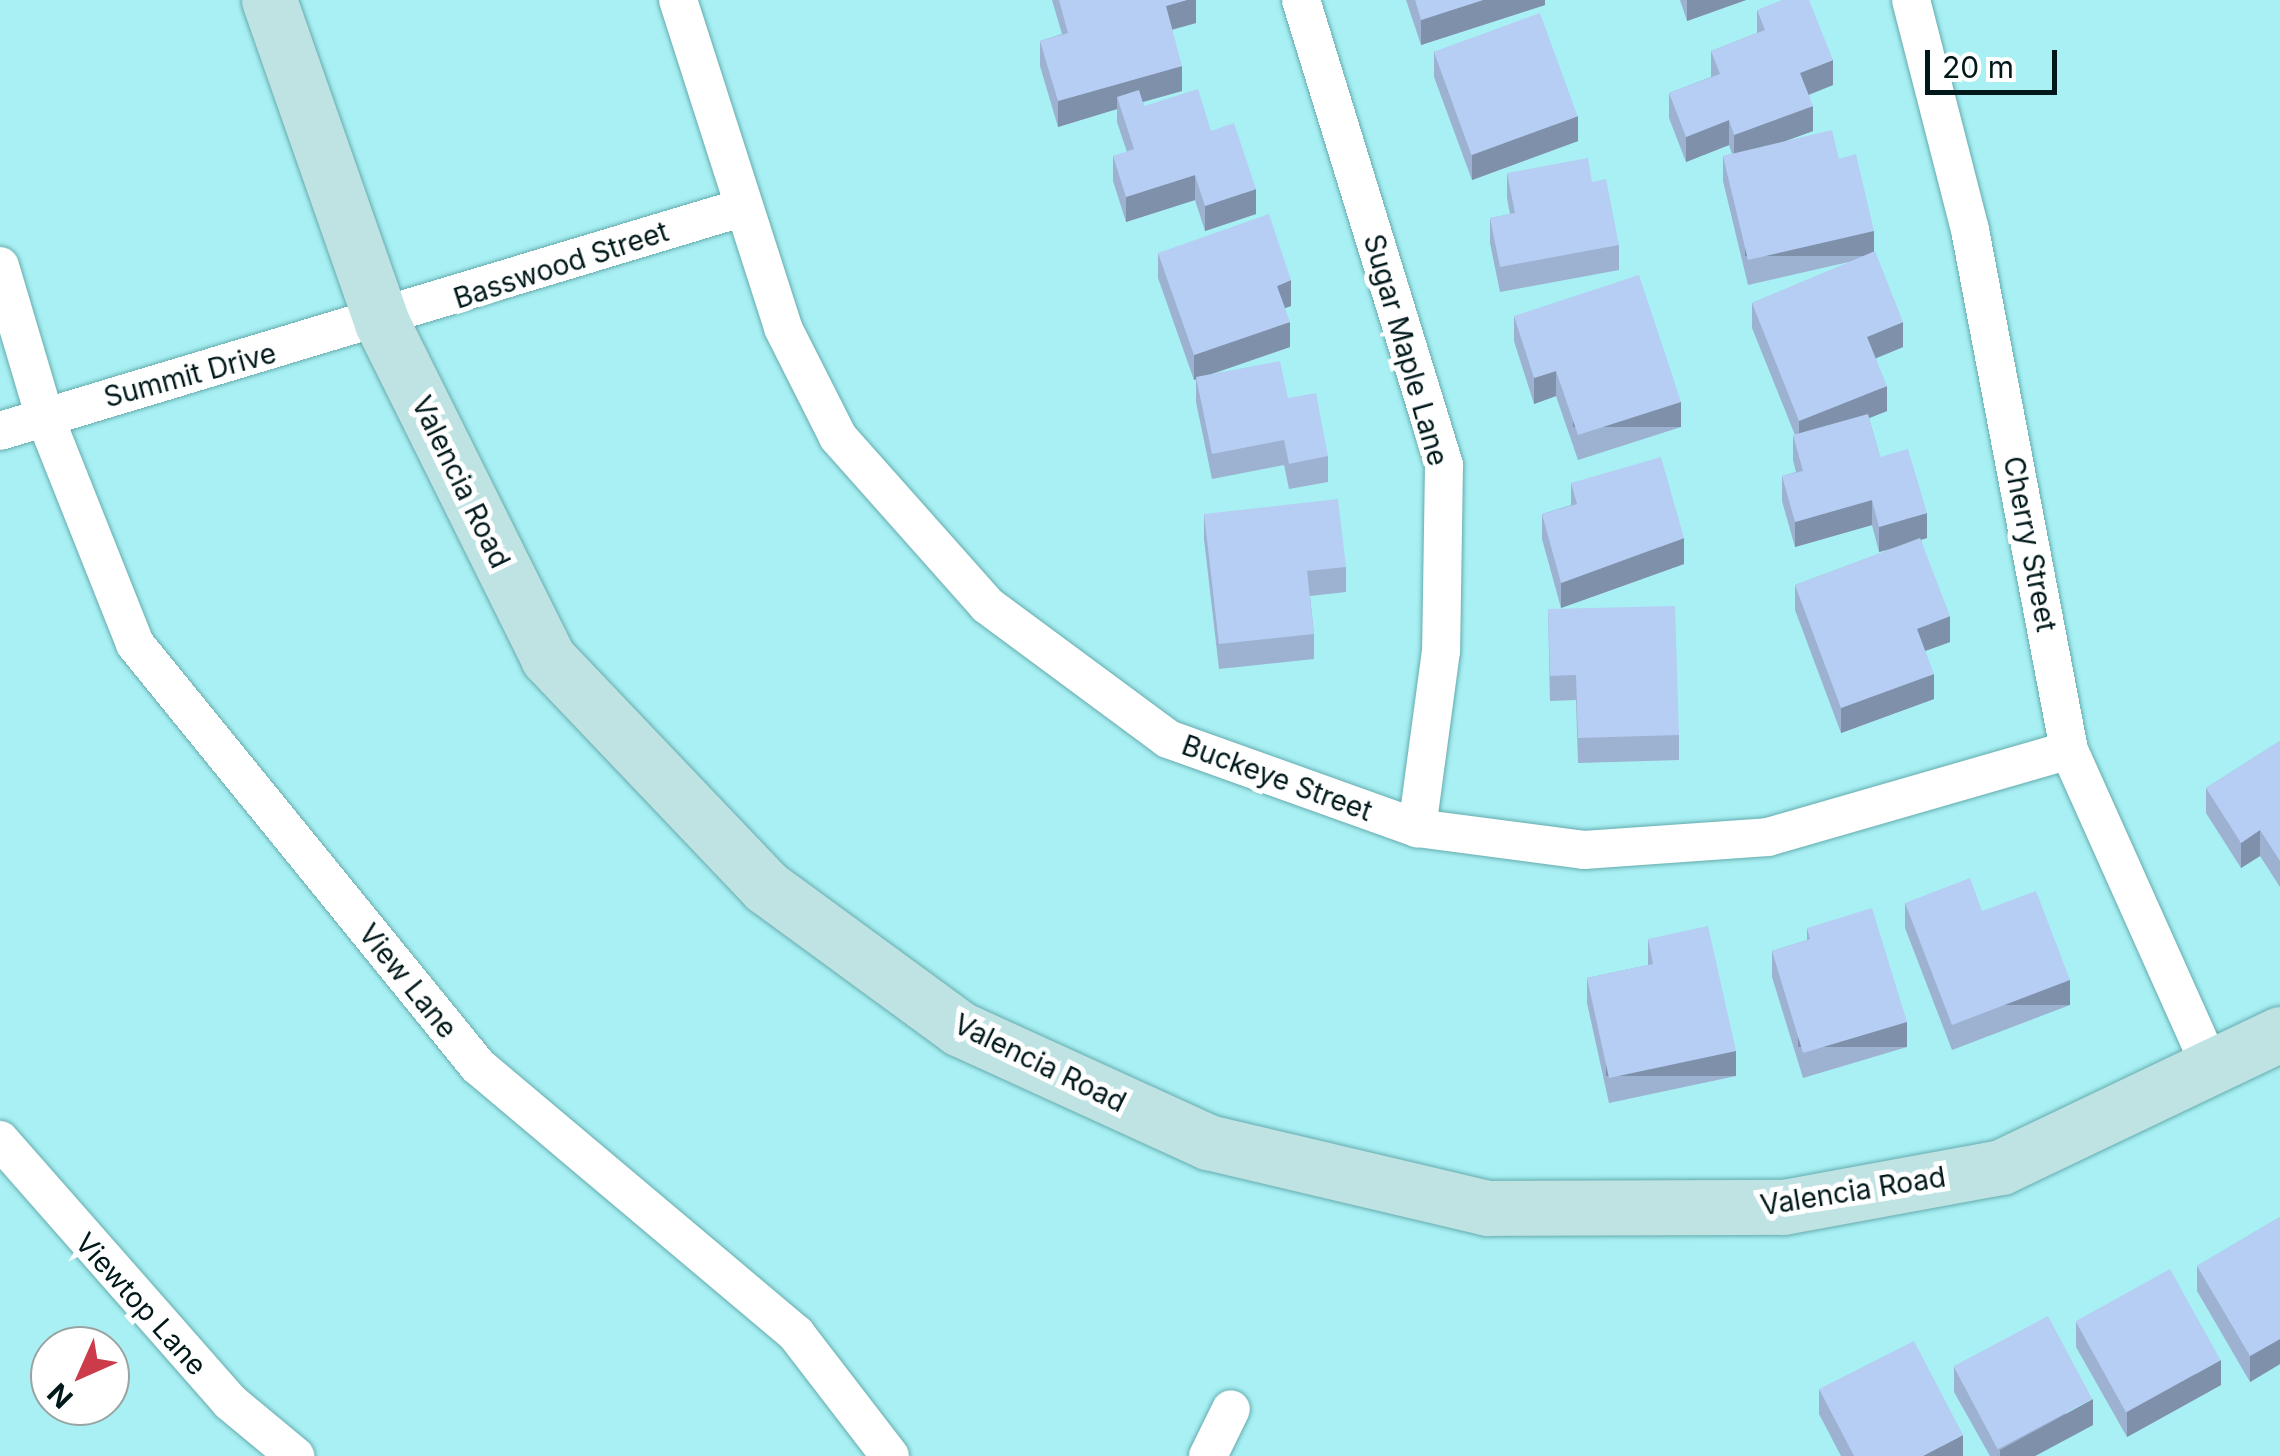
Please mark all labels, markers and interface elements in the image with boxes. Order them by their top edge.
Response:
scale bar [1930,30,2062,92]
text: 20 m [1942,49,2014,85]
street label: Basswood Street [449,214,673,316]
street label: Sugar Maple Lane [1357,230,1455,470]
street label: Summit Drive [100,336,280,414]
street label: Valencia Road [405,391,517,573]
street label: Cherry Street [1997,453,2063,635]
street label: Buckeye Street [1177,728,1377,828]
street label: View Lane [352,917,464,1045]
street label: Valencia Road [949,1007,1131,1119]
street label: Valencia Road [1758,1160,1948,1222]
street label: Viewtop Lane [68,1226,214,1382]
north arrow [30,1326,130,1426]
text: N [41,1376,80,1415]

